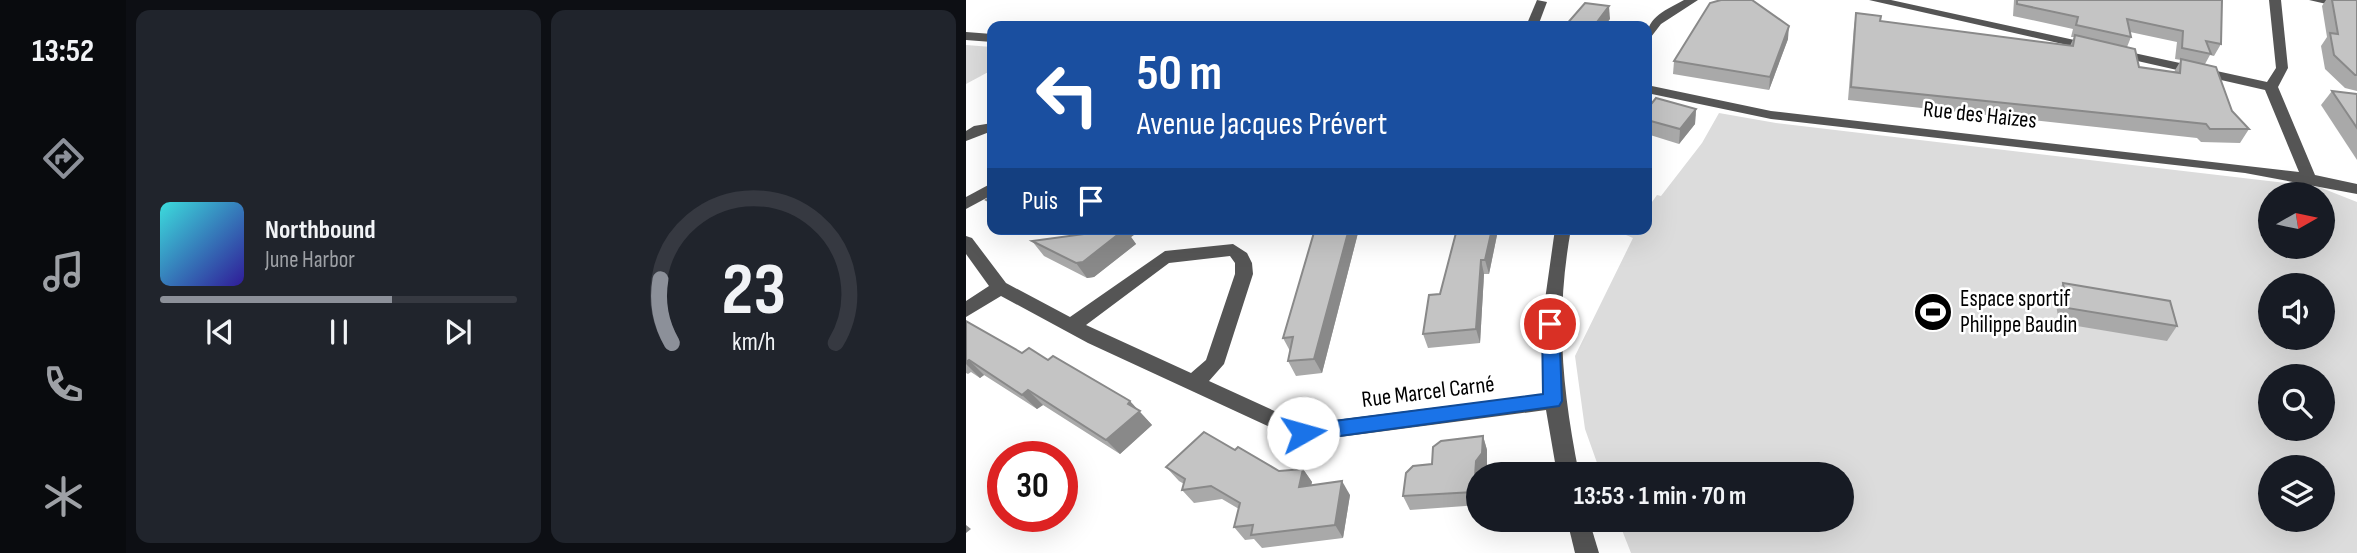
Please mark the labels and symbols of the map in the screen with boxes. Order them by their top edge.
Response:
street label: Rue des Haizes [1922,95,2038,135]
north arrow [2258,182,2334,259]
place label: Espace sportif Philippe Baudin [1960,285,2077,339]
sports icon: Espace sportif Philippe Baudin [1912,291,1954,333]
pin [1520,294,1580,354]
street label: Rue Marcel Carné [1360,370,1496,414]
position arrow [1266,396,1340,470]
speed limit sign: 30 [987,441,1078,532]

